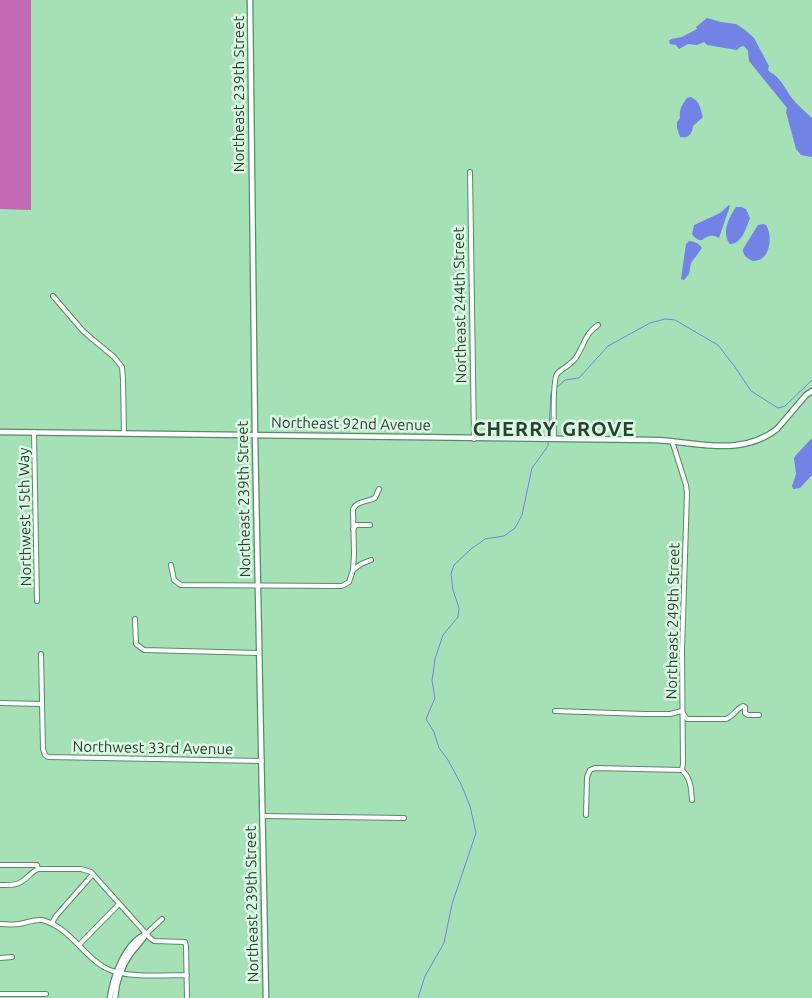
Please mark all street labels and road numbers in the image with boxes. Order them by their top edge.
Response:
street label: Northeast 239th Street [230,16,248,172]
street label: Northeast 244th Street [450,227,470,383]
street label: Northeast 92nd Avenue [271,414,431,434]
street label: Northeast 239th Street [234,421,254,577]
street label: Northwest 15th Way [15,448,35,586]
street label: Northeast 249th Street [663,543,683,699]
street label: Northwest 33rd Avenue [73,738,233,758]
street label: Northeast 239th Street [242,826,262,982]

